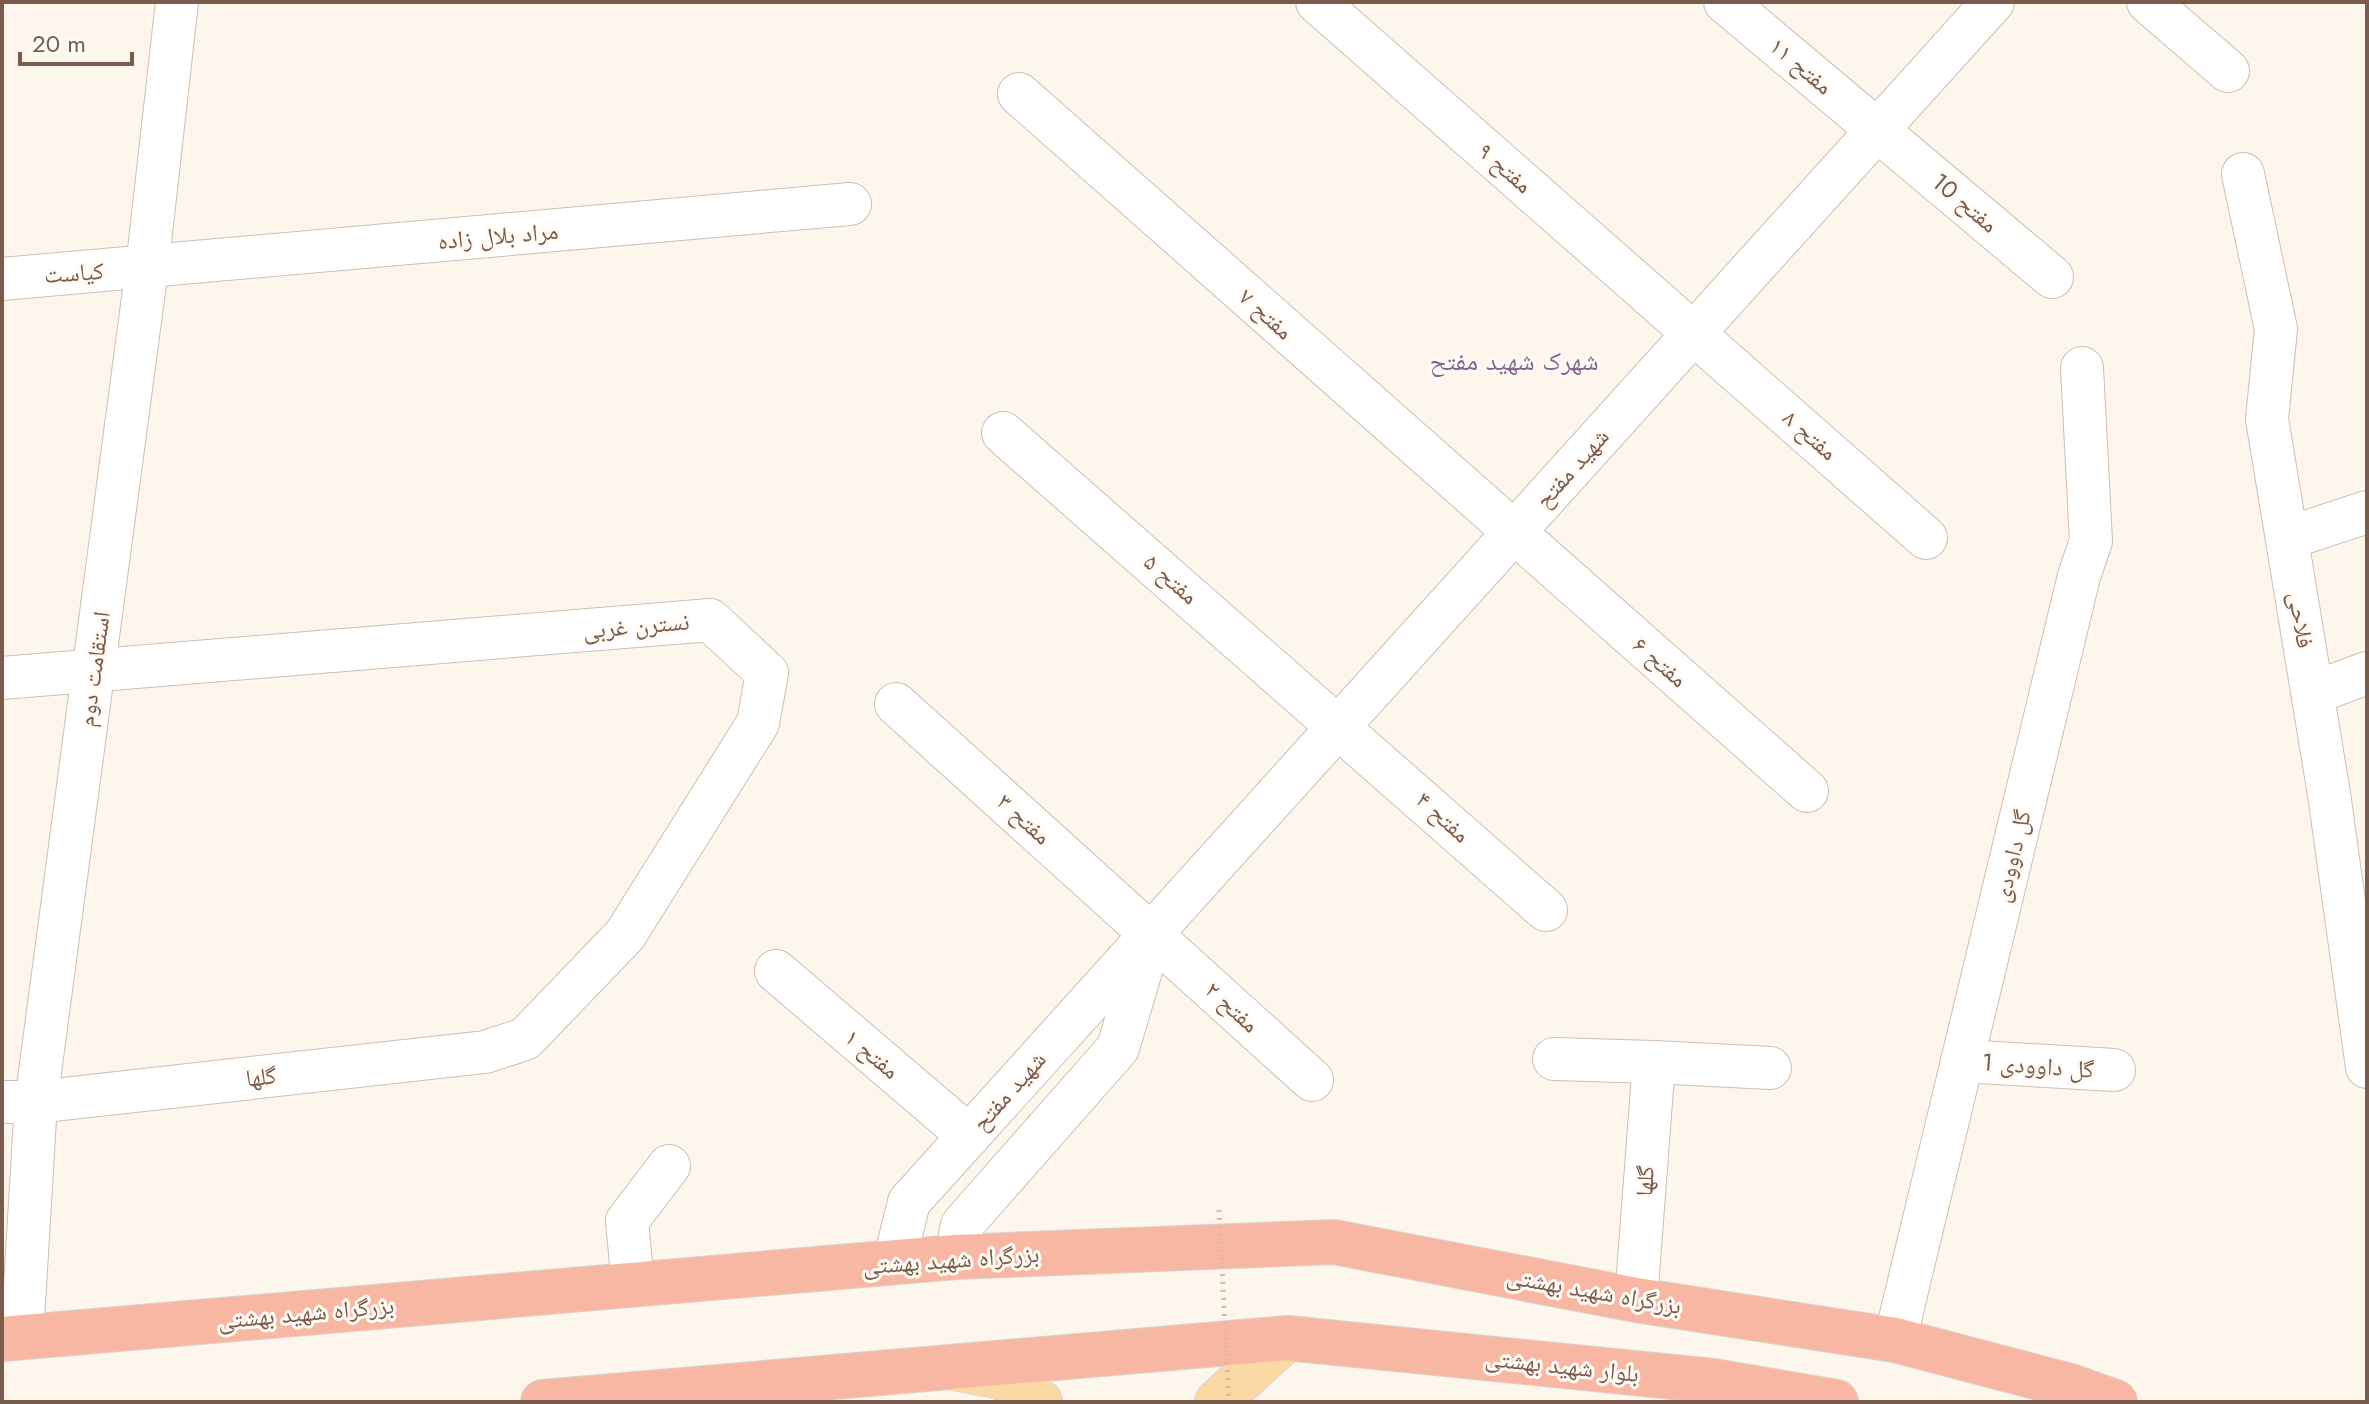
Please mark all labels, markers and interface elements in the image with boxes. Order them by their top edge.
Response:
scale bar [20,16,132,66]
text: 20 m [32,26,86,61]
street label: مفتح ۱۱ [1762,29,1841,103]
street label: مفتح ۹ [1470,134,1541,201]
street label: مفتح 10 [1924,164,2006,241]
street label: مراد بلال زاده [436,213,560,258]
street label: کیاست [43,253,105,292]
street label: مفتح ۷ [1231,280,1301,348]
district label: شهرک شهید مفتح [1429,342,1599,380]
street label: مفتح ۸ [1775,401,1846,468]
street label: شهید مفتح [1526,420,1617,515]
street label: مفتح ۵ [1136,545,1207,612]
street label: فلاحی [2280,589,2323,651]
street label: نسترن غربی [581,603,691,648]
street label: استقامت دوم [68,609,119,729]
street label: مفتح ۶ [1625,628,1696,695]
street label: مفتح ۴ [1408,783,1478,851]
street label: مفتح ۳ [989,785,1059,853]
street label: گل داوودی [1983,806,2040,906]
street label: مفتح ۲ [1197,973,1267,1041]
street label: مفتح ۱ [837,1020,908,1087]
street label: شهید مفتح [963,1043,1054,1138]
street label: گل داوودی 1 [1981,1044,2095,1087]
street label: گلها [244,1057,278,1096]
street label: گلها [1626,1164,1663,1198]
street label: بزرگراه شهید بهشتی [862,1236,1040,1283]
street label: بزرگراه شهید بهشتی [1504,1258,1684,1323]
street label: بزرگراه شهید بهشتی [216,1287,396,1338]
street label: بلوار شهید بهشتی [1483,1340,1641,1391]

